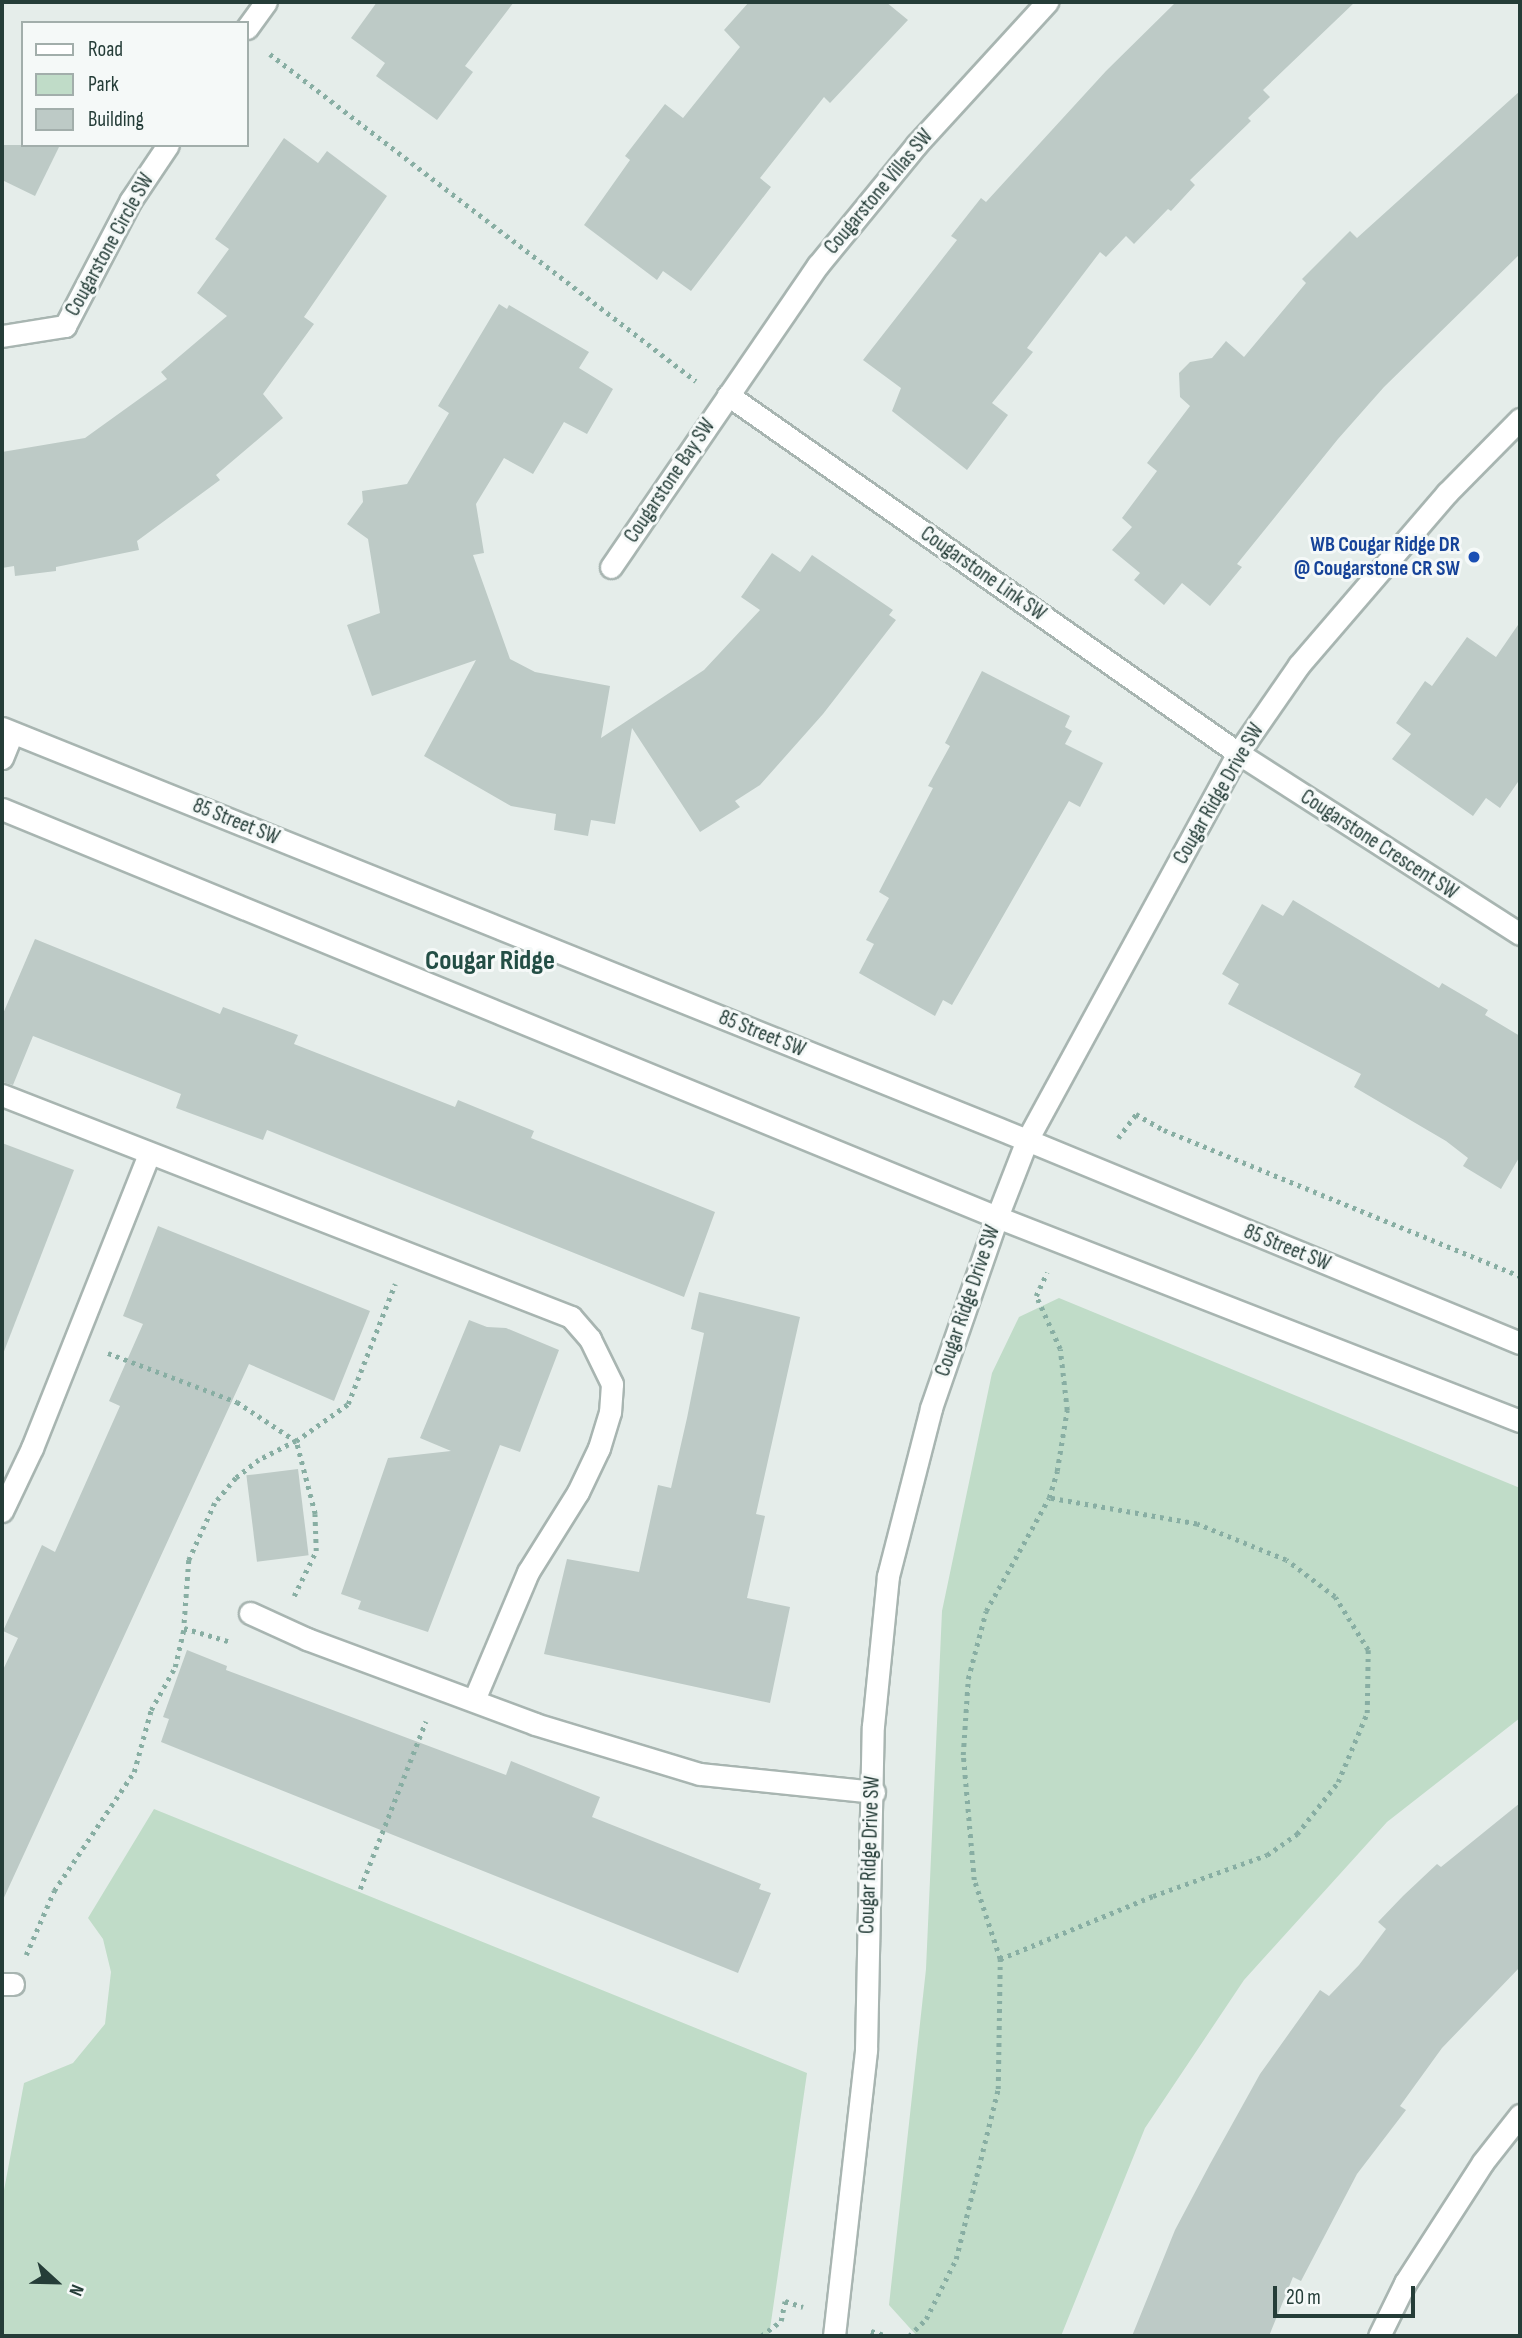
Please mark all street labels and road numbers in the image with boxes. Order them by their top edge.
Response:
street label: Cougarstone Villas SW [819,124,939,260]
street label: Cougarstone Circle SW [60,169,160,321]
street label: Cougarstone Bay SW [619,414,721,548]
street label: Cougarstone Link SW [915,521,1051,627]
street label: Cougar Ridge Drive SW [1169,719,1269,869]
street label: Cougarstone Crescent SW [1296,785,1462,905]
street label: 85 Street SW [189,793,283,851]
street label: 85 Street SW [715,1005,809,1063]
street label: 85 Street SW [1240,1219,1334,1277]
street label: Cougar Ridge Drive SW [930,1222,1006,1380]
street label: Cougar Ridge Drive SW [855,1776,885,1934]

